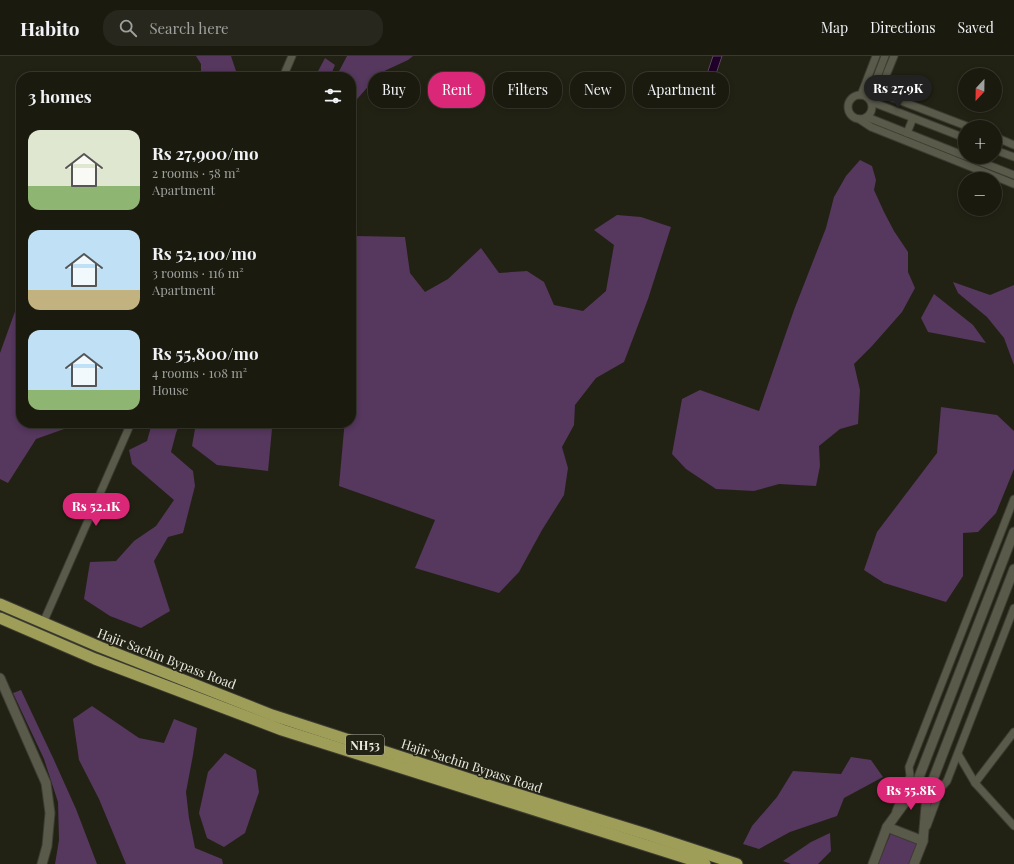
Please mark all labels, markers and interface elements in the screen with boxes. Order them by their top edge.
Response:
search box [103,10,383,46]
text: Habito [20,15,79,41]
icon: search [117,17,139,39]
text: Search here [149,18,229,38]
text: Map [821,18,848,37]
text: Directions [870,18,936,37]
text: Saved [958,18,994,37]
north arrow [958,68,1002,112]
map controls [958,68,1002,216]
chip: Buy [368,72,420,108]
chip: Rent [428,72,485,108]
chip: Filters [493,72,562,108]
chip: New [570,72,625,108]
chip: Apartment [633,72,729,108]
pin: Rs 27.9K [857,75,939,109]
text: Rs 27.9K [873,79,923,96]
text: 3 homes [28,85,92,107]
icon: filters [322,85,344,107]
button: + [958,120,1002,164]
text: Rs 27,900/mo [152,142,259,164]
icon: home [60,146,108,194]
text: 2 rooms · 58 m² [152,164,240,181]
button: − [958,172,1002,216]
text: Apartment [152,181,215,198]
text: Rs 52,100/mo [152,242,257,264]
icon: home [60,246,108,294]
text: 3 rooms · 116 m² [152,264,244,281]
text: Apartment [152,281,215,298]
text: Rs 55,800/mo [152,342,259,364]
icon: home [60,346,108,394]
text: 4 rooms · 108 m² [152,364,247,381]
text: House [152,381,189,398]
pin: Rs 52.1K [55,493,137,527]
text: Rs 52.1K [72,497,120,514]
street label: Hajir Sachin Bypass Road [95,624,239,693]
street label: Hajir Sachin Bypass Road [399,734,545,796]
road number: NH53 [346,735,384,755]
pin: Rs 55.8K [870,777,952,811]
text: Rs 55.8K [886,781,936,798]

